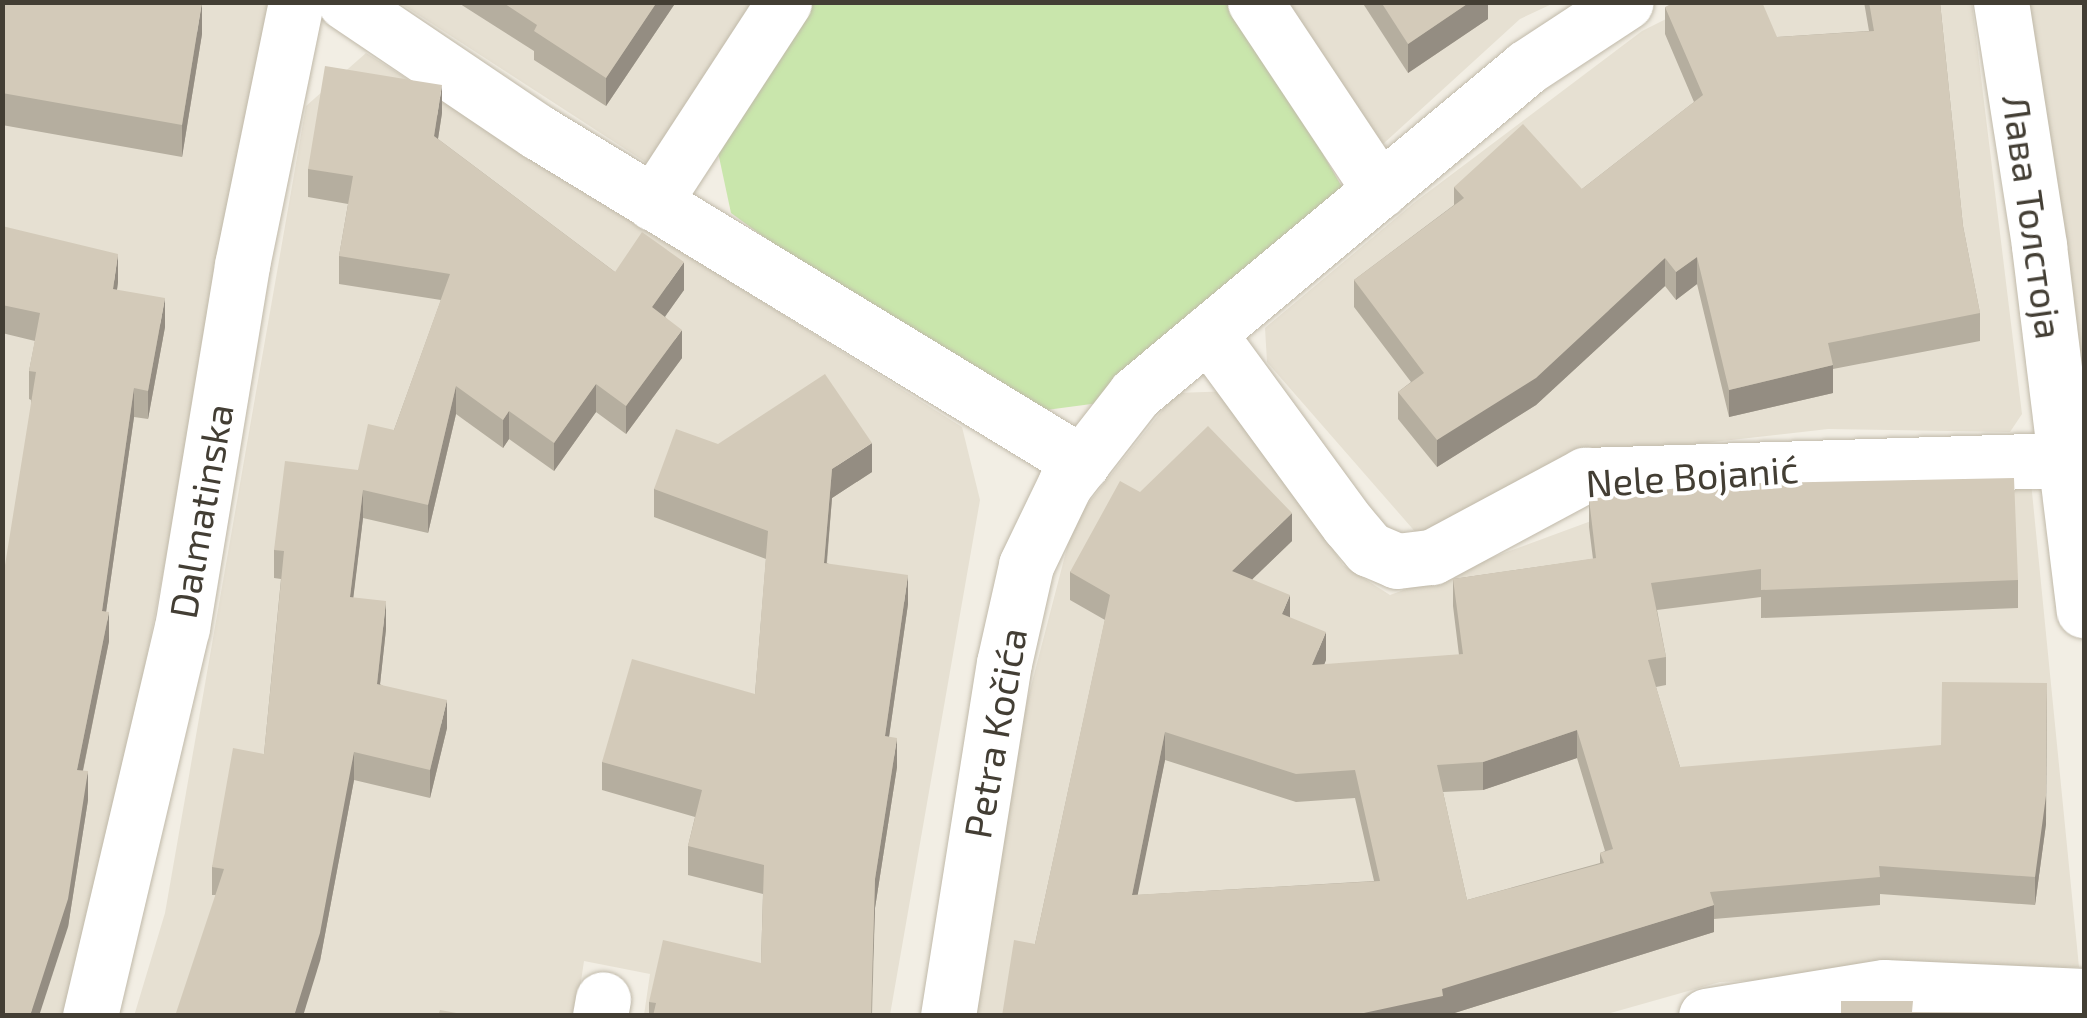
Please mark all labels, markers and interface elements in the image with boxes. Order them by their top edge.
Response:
street label: Лава Толстоја [1993,92,2073,342]
street label: Dalmatinska [160,400,242,622]
street label: Nele Bojanić [1584,446,1800,506]
street label: Petra Kočića [954,624,1036,842]

